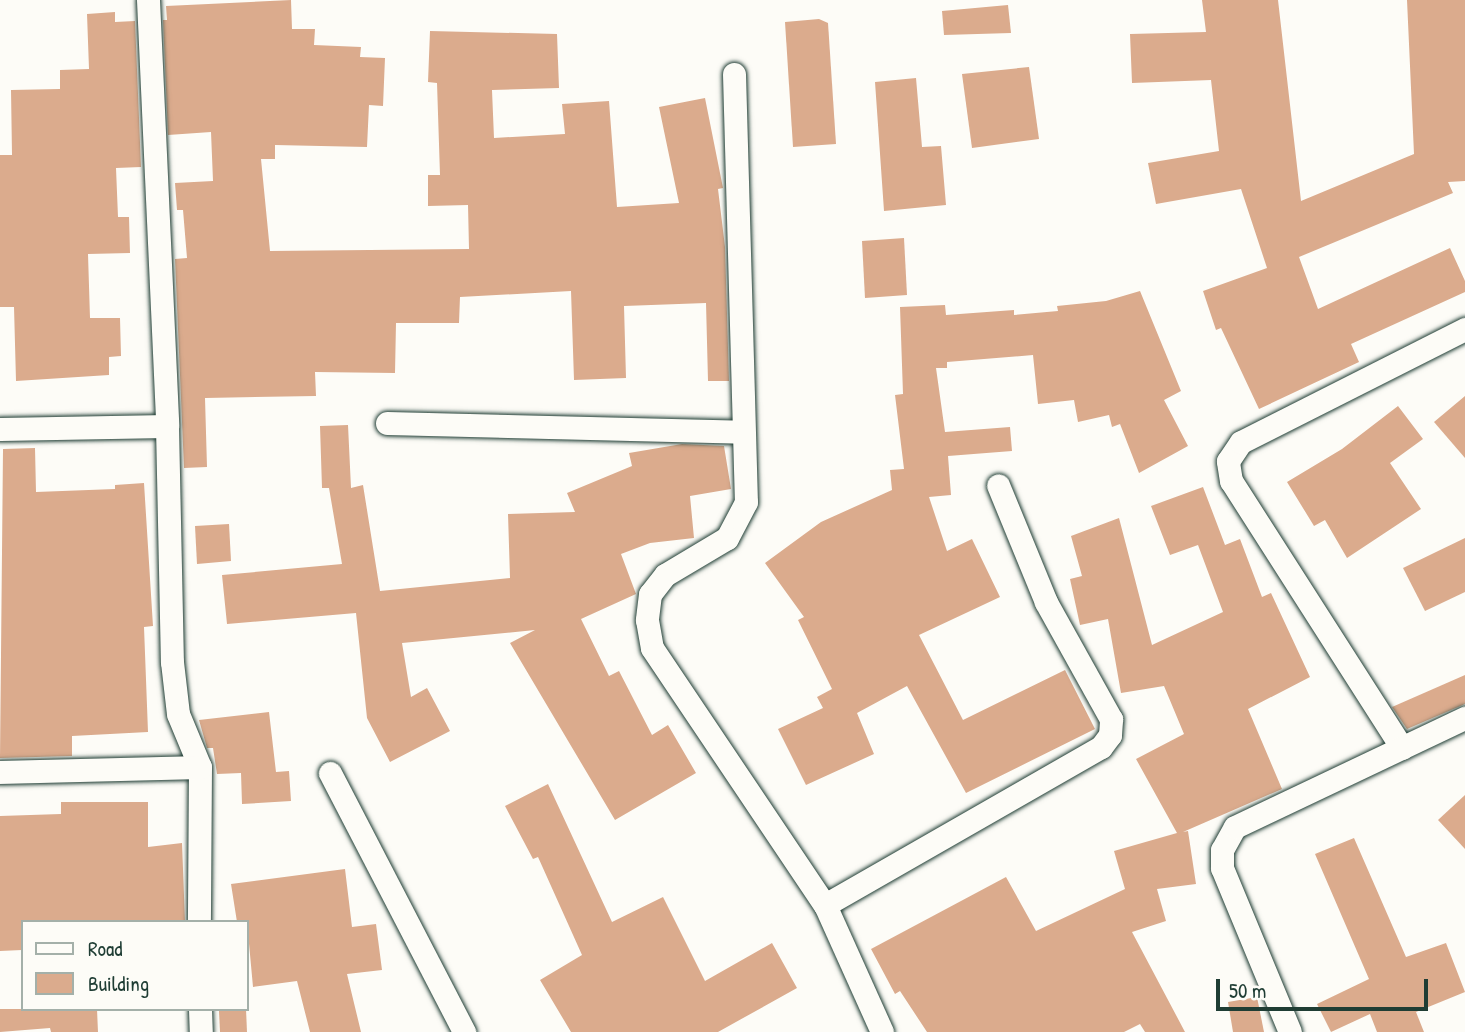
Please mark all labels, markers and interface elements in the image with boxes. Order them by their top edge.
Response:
legend [21,920,248,1011]
text: Road [88,934,122,963]
scale bar [1220,965,1432,1009]
text: Building [88,969,149,998]
text: 50 m [1229,976,1266,1005]

